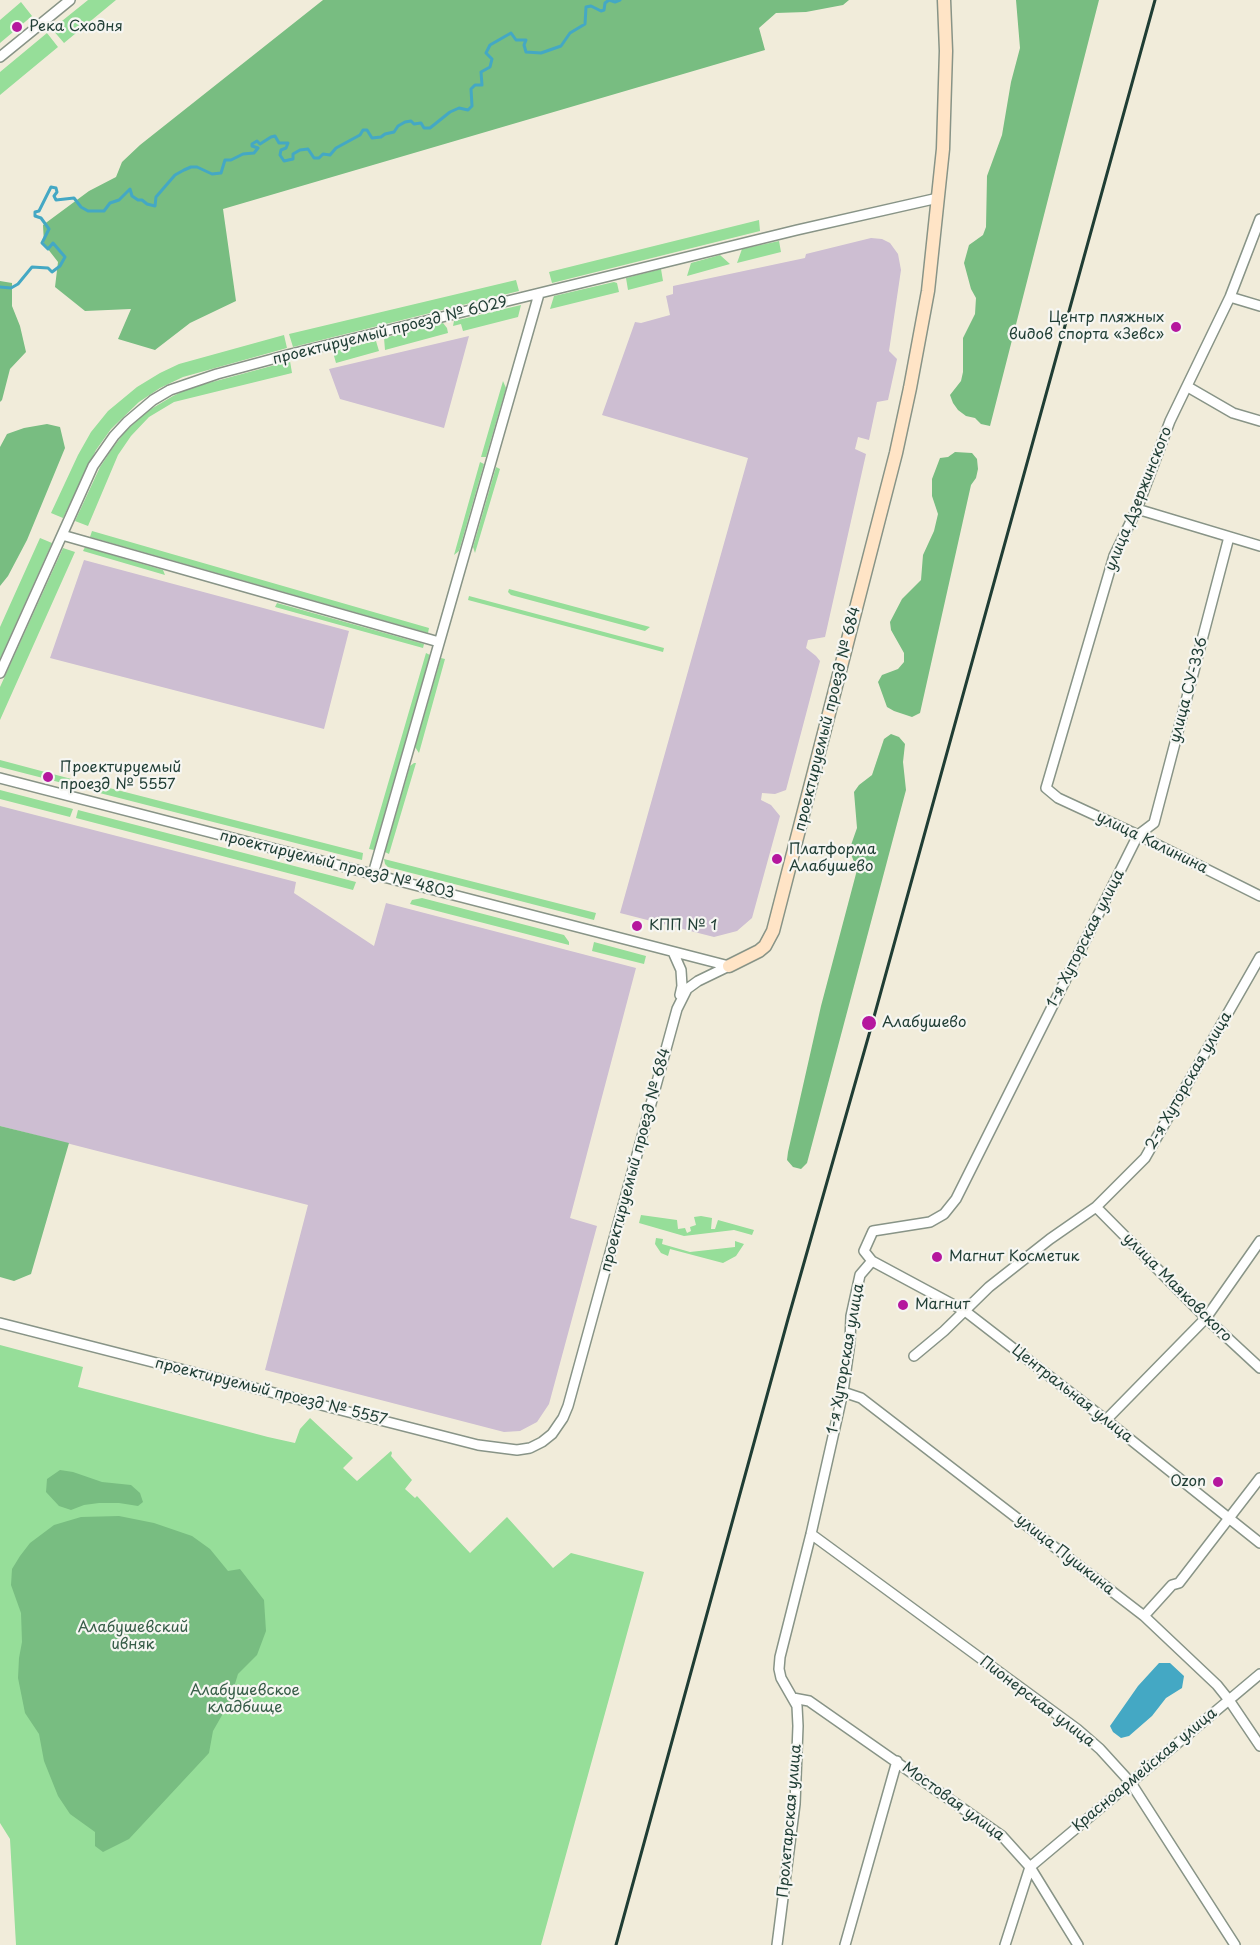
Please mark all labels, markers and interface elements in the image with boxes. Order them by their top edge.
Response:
place label: Река Сходня [29,18,123,36]
marker: Река Сходня [10,20,24,34]
street label: проектируемый проезд № 6029 [271,293,509,369]
place label: Центр пляжных видов спорта «Зевс» [1009,309,1164,344]
marker: Центр пляжных видов спорта «Зевс» [1169,320,1183,334]
street label: улица Дзержинского [1102,424,1176,574]
street label: проектируемый проезд № 684 [791,605,865,833]
street label: улица СУ-336 [1166,635,1212,745]
place label: Проектируемый проезд № 5557 [60,759,181,794]
marker: Проектируемый проезд № 5557 [41,770,55,784]
street label: улица Калинина [1093,808,1211,878]
street label: проектируемый проезд № 4803 [218,827,456,903]
place label: Платформа Алабушево [789,841,876,876]
marker: Платформа Алабушево [770,852,784,866]
street label: 1-я Хуторская улица [1043,867,1129,1011]
place label: КПП № 1 [649,917,717,935]
marker: КПП № 1 [630,919,644,933]
street label: 2-я Хуторская улица [1142,1009,1236,1153]
marker: Алабушево [860,1014,878,1032]
place label: Алабушево [882,1014,966,1032]
street label: проектируемый проезд № 684 [597,1046,675,1274]
street label: улица Маяковского [1119,1230,1235,1346]
place label: Магнит Косметик [949,1248,1079,1266]
marker: Магнит Косметик [930,1250,944,1264]
street label: 1-я Хуторская улица [824,1282,868,1436]
place label: Магнит [915,1296,970,1314]
marker: Магнит [896,1298,910,1312]
street label: Центральная улица [1008,1341,1136,1447]
street label: проектируемый проезд № 5557 [153,1354,389,1430]
place label: Ozon [1170,1473,1206,1491]
marker: Ozon [1211,1475,1225,1489]
street label: улица Пушкина [1012,1511,1118,1599]
park label: Алабушевский ивняк [78,1619,188,1654]
street label: Пионерская улица [976,1653,1098,1751]
park label: Алабушевское кладбище [190,1682,300,1717]
street label: Красноармейская улица [1069,1704,1221,1836]
street label: Пролетарская улица [774,1744,806,1898]
street label: Мостовая улица [898,1759,1008,1845]

